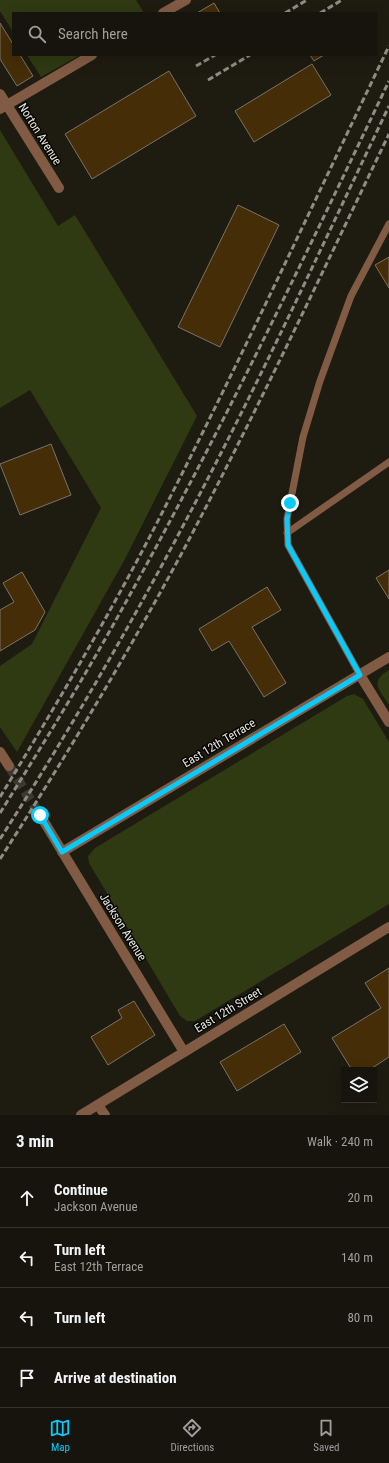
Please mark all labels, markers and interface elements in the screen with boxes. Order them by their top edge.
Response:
search box [12,12,377,56]
icon: search [26,23,48,45]
text: Search here [58,25,128,43]
street label: Norton Avenue [16,101,65,168]
route end [281,494,299,512]
street label: East 12th Terrace [180,716,258,770]
route start [31,806,49,824]
street label: Jackson Avenue [97,891,150,964]
street label: East 12th Street [192,984,264,1035]
map controls [341,1067,377,1103]
button: layers [341,1067,377,1103]
text: 3 min [16,1131,54,1151]
text: Walk · 240 m [307,1134,373,1149]
text: Continue [54,1181,108,1199]
icon: ahead [16,1187,38,1209]
text: 20 m [347,1190,373,1205]
text: Jackson Avenue [54,1199,138,1214]
text: Turn left [54,1241,105,1259]
icon: left [16,1247,38,1269]
text: 140 m [341,1250,373,1265]
text: East 12th Terrace [54,1259,143,1274]
icon: left [16,1307,38,1329]
text: Turn left [54,1309,105,1327]
text: 80 m [347,1310,373,1325]
icon: arrive [16,1367,38,1389]
text: Arrive at destination [54,1369,177,1387]
tab: Map [49,1417,71,1454]
tab: Directions [170,1417,214,1454]
tab: Saved [313,1417,340,1454]

